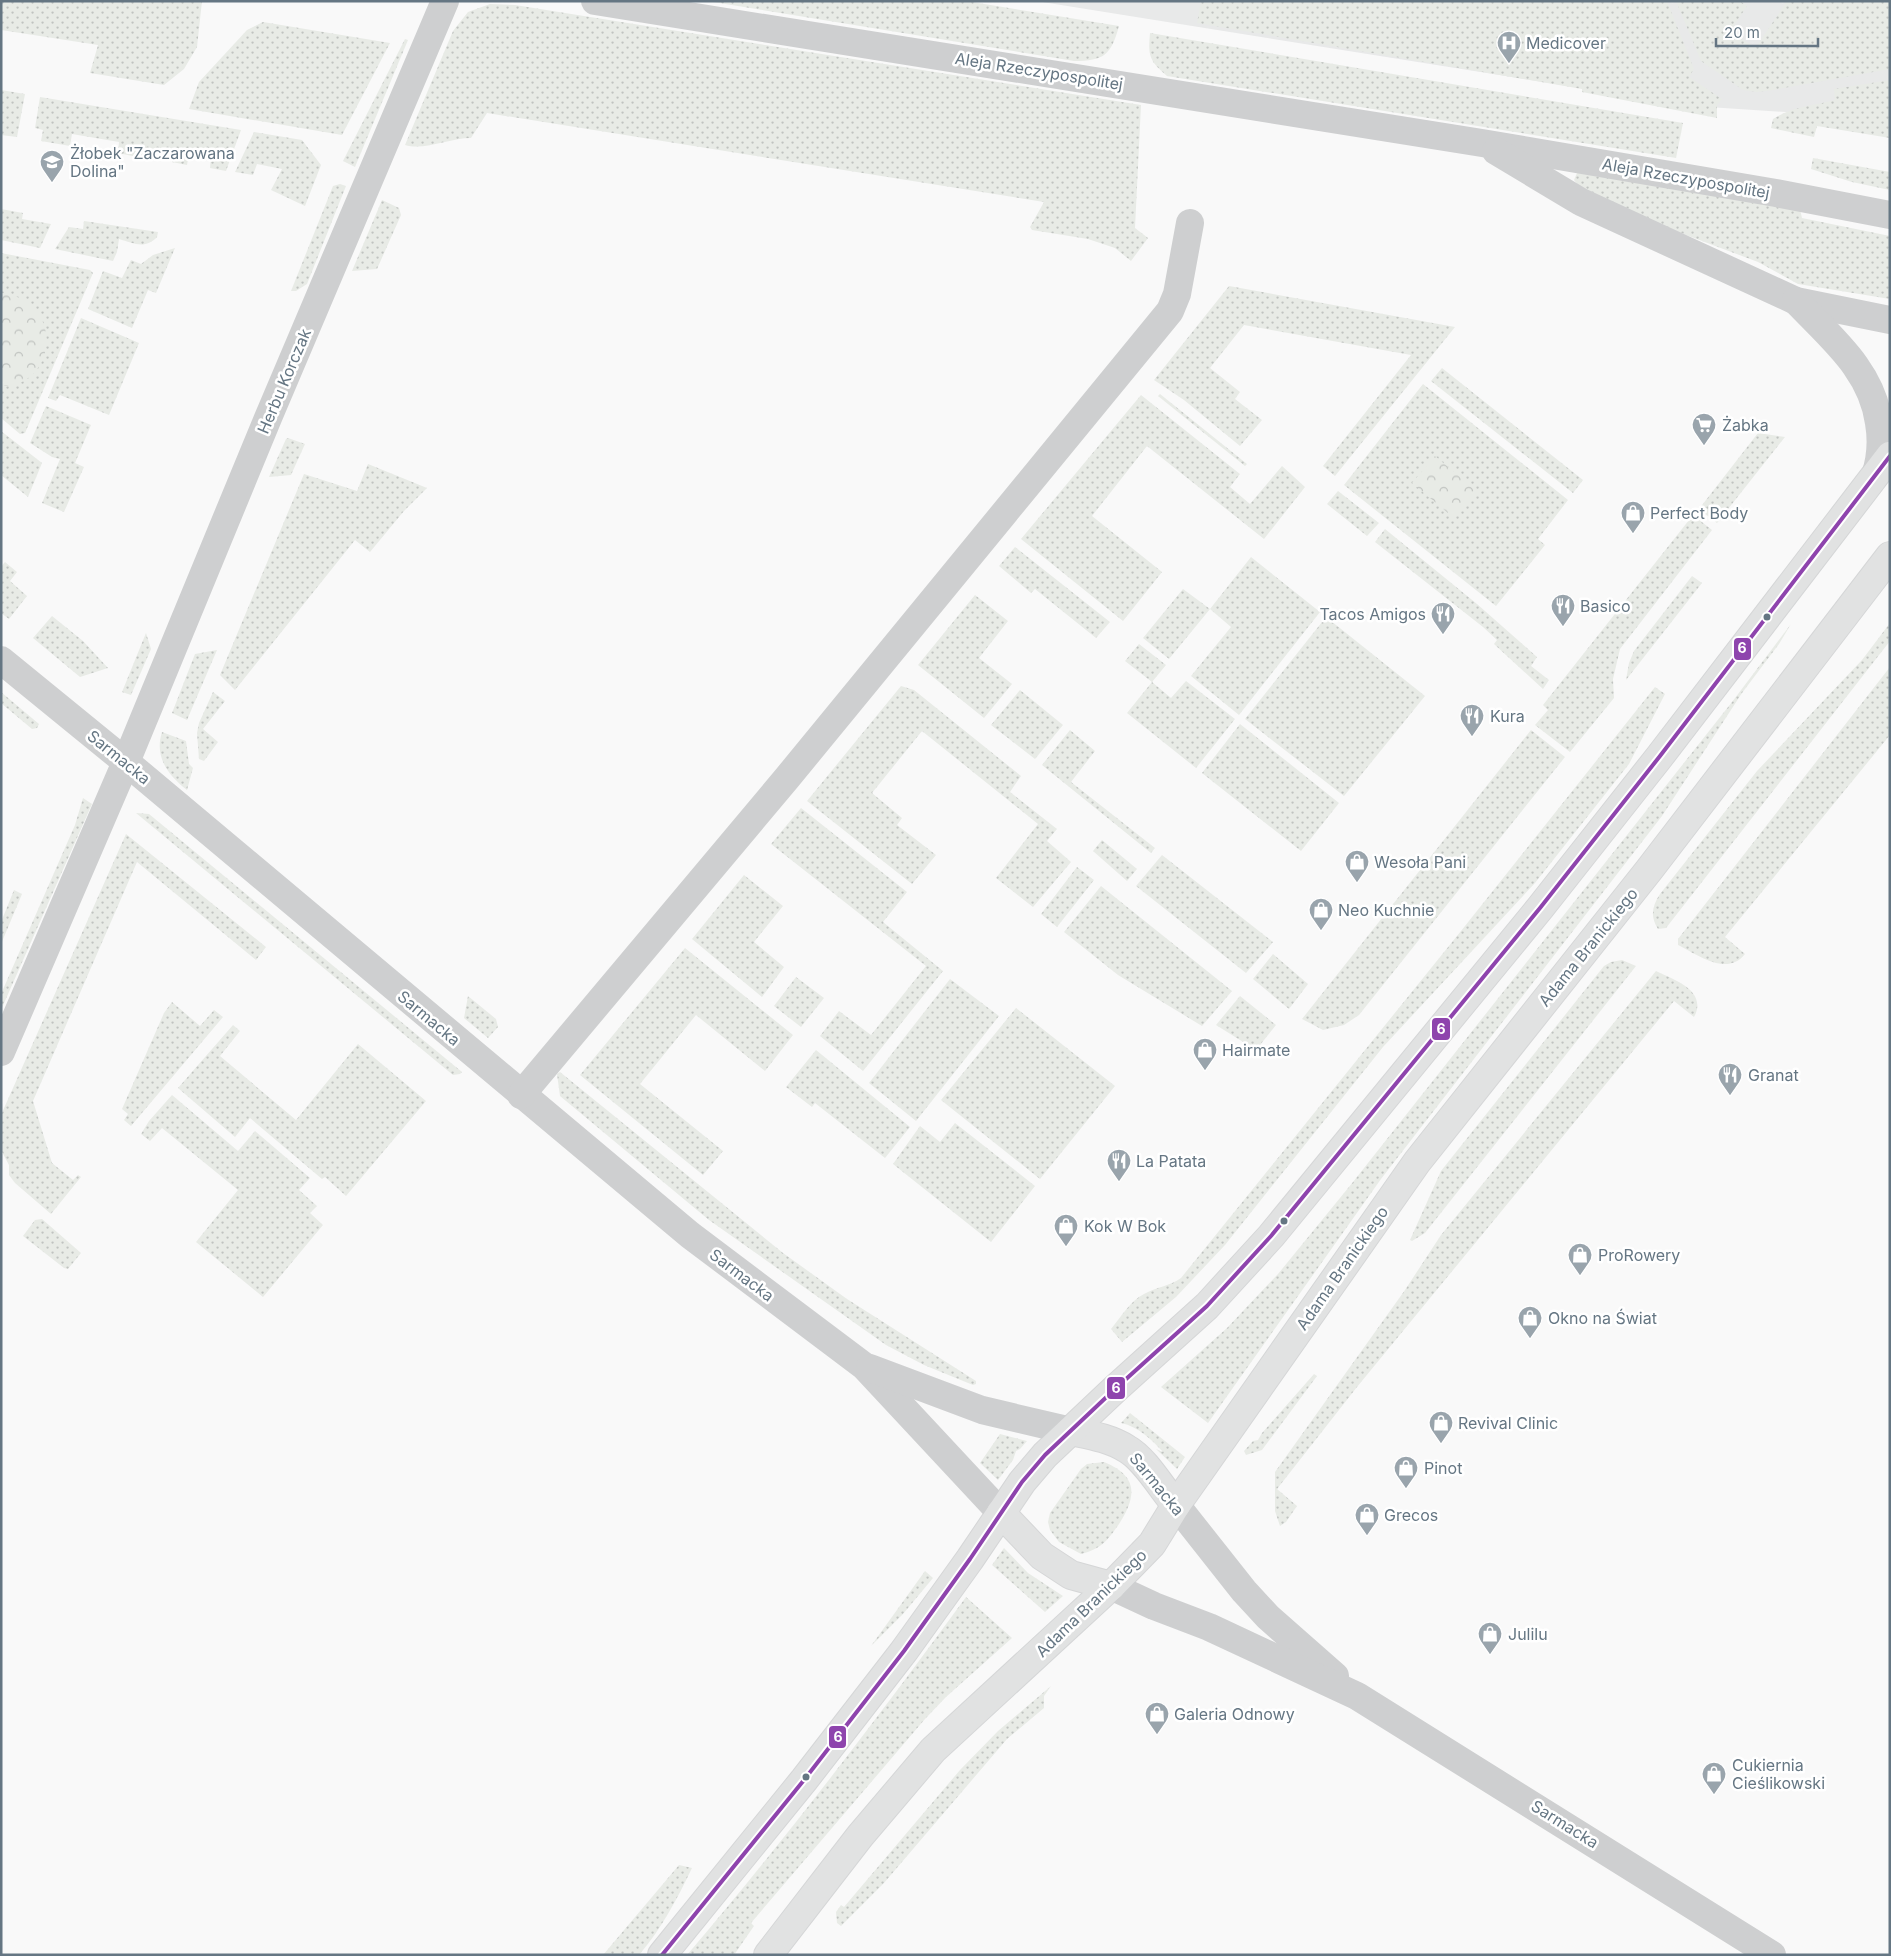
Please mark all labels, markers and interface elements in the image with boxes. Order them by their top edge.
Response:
scale bar [1716,15,1818,47]
text: 20 m [1724,23,1760,42]
hospital icon: Medicover [1496,30,1522,64]
place label: Medicover [1526,33,1606,53]
street label: Aleja Rzeczypospolitej [954,48,1124,94]
place label: Żłobek "Zaczarowana Dolina" [70,143,235,181]
school or university icon: Żłobek "Zaczarowana Dolina" [39,149,65,183]
street label: Aleja Rzeczypospolitej [1601,153,1771,203]
street label: Herbu Korczak [253,325,315,437]
supermarket icon: Żabka [1691,412,1717,446]
place label: Żabka [1722,415,1769,435]
shop icon: Perfect Body [1620,500,1646,534]
place label: Perfect Body [1650,503,1748,523]
restaurant icon: Basico [1550,593,1576,627]
place label: Basico [1580,596,1631,616]
restaurant icon: Tacos Amigos [1430,601,1456,635]
place label: Tacos Amigos [1319,604,1426,624]
unlabelled marker [1762,612,1772,622]
line badge: 6 [1733,637,1752,661]
text: 6 [1737,639,1747,656]
restaurant icon: Kura [1459,703,1485,737]
place label: Kura [1490,706,1525,726]
street label: Sarmacka [83,725,155,789]
shop icon: Wesoła Pani [1344,849,1370,883]
place label: Wesoła Pani [1374,852,1466,872]
street label: Adama Branickiego [1534,884,1642,1010]
shop icon: Neo Kuchnie [1308,897,1334,931]
place label: Neo Kuchnie [1338,900,1434,920]
street label: Sarmacka [394,986,464,1050]
line badge: 6 [1431,1017,1451,1041]
text: 6 [1436,1020,1446,1037]
shop icon: Hairmate [1192,1037,1218,1071]
place label: Hairmate [1222,1040,1290,1060]
restaurant icon: Granat [1717,1062,1743,1096]
place label: Granat [1748,1065,1799,1085]
restaurant icon: La Patata [1106,1148,1132,1182]
place label: La Patata [1136,1151,1206,1171]
street label: Adama Branickiego [1292,1202,1392,1334]
shop icon: Kok W Bok [1053,1213,1079,1247]
place label: Kok W Bok [1084,1216,1166,1236]
unlabelled marker [1279,1216,1289,1226]
shop icon: ProRowery [1567,1242,1593,1276]
street label: Sarmacka [706,1244,778,1306]
place label: ProRowery [1598,1245,1680,1265]
shop icon: Okno na Świat [1517,1305,1543,1339]
place label: Okno na Świat [1548,1308,1657,1328]
line badge: 6 [1106,1376,1126,1400]
text: 6 [1111,1379,1121,1396]
shop icon: Revival Clinic [1428,1410,1454,1444]
place label: Revival Clinic [1458,1413,1558,1433]
street label: Sarmacka [1125,1448,1189,1520]
shop icon: Pinot [1393,1455,1419,1489]
place label: Pinot [1424,1458,1462,1478]
shop icon: Grecos [1354,1502,1380,1536]
place label: Grecos [1384,1505,1438,1525]
street label: Adama Branickiego [1031,1545,1151,1661]
shop icon: Julilu [1477,1621,1503,1655]
place label: Julilu [1508,1624,1548,1644]
shop icon: Galeria Odnowy [1144,1701,1170,1735]
place label: Galeria Odnowy [1174,1704,1295,1724]
line badge: 6 [828,1725,847,1749]
text: 6 [833,1728,843,1745]
place label: Cukiernia Cieślikowski [1732,1755,1825,1793]
shop icon: Cukiernia Cieślikowski [1701,1761,1727,1795]
unlabelled marker [801,1772,811,1782]
street label: Sarmacka [1528,1796,1602,1852]

